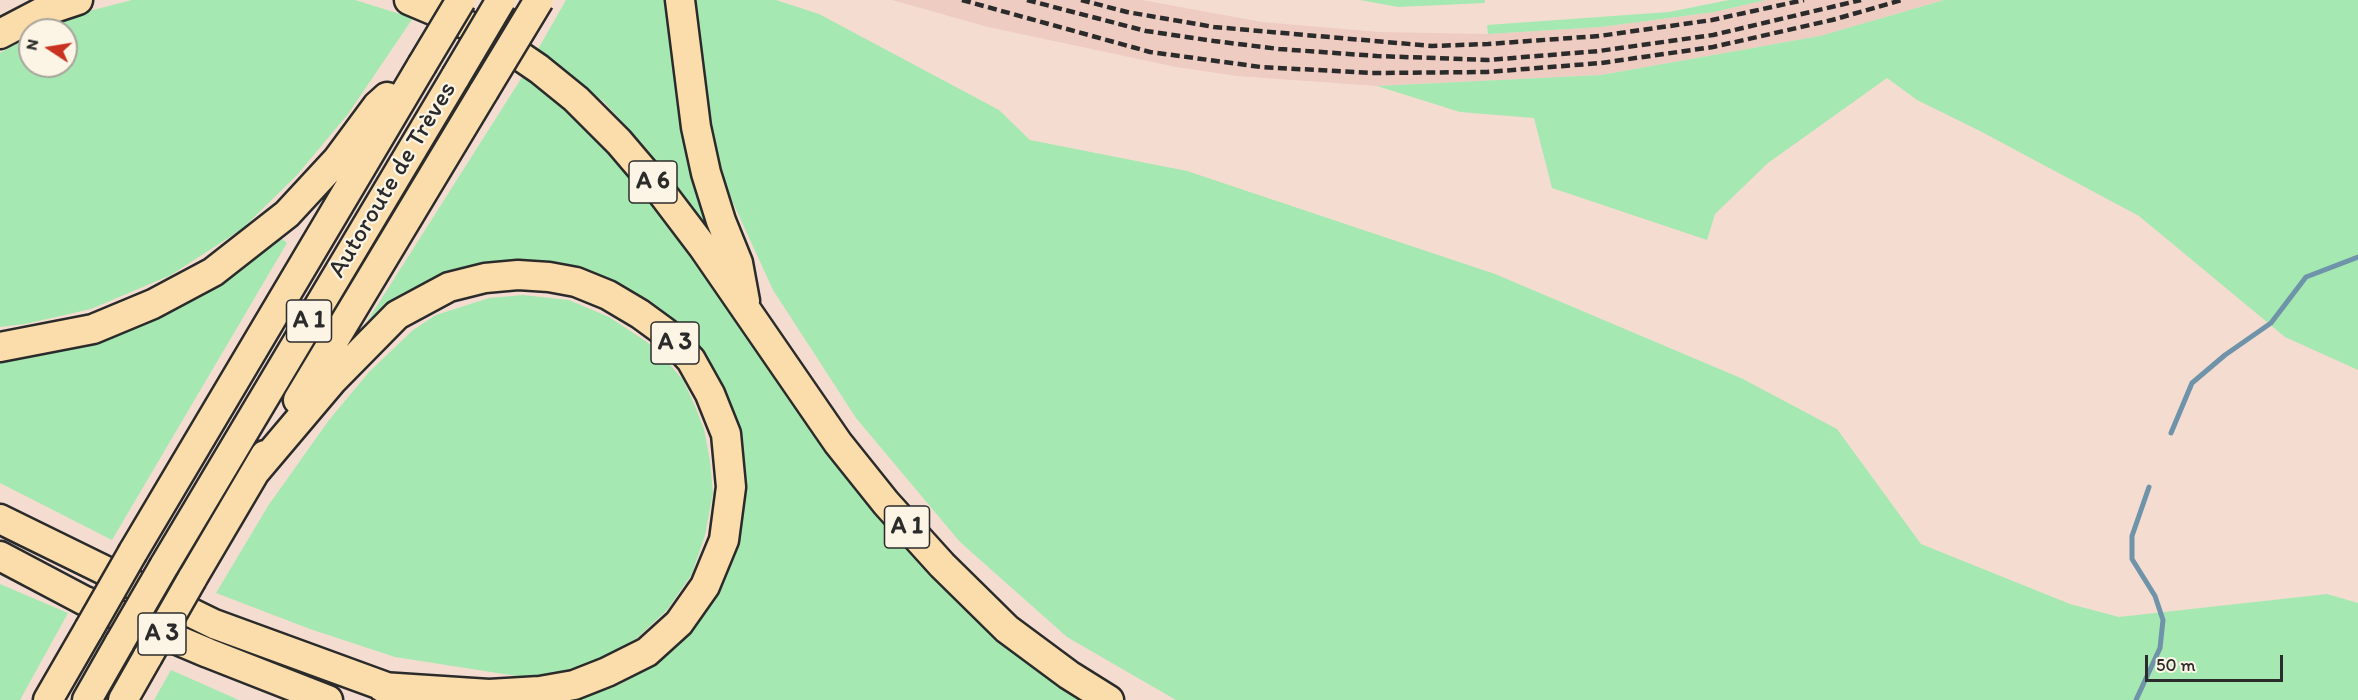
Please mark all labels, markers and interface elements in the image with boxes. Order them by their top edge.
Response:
north arrow [18,18,78,78]
text: N [21,37,42,52]
street label: Autoroute de Trèves [322,76,464,284]
road number: A 6 [629,161,677,203]
road number: A 1 [286,300,332,342]
road number: A 3 [651,322,699,364]
road number: A 1 [884,506,930,548]
road number: A 3 [138,613,186,655]
scale bar [2148,643,2286,681]
text: 50 m [2156,654,2196,676]

